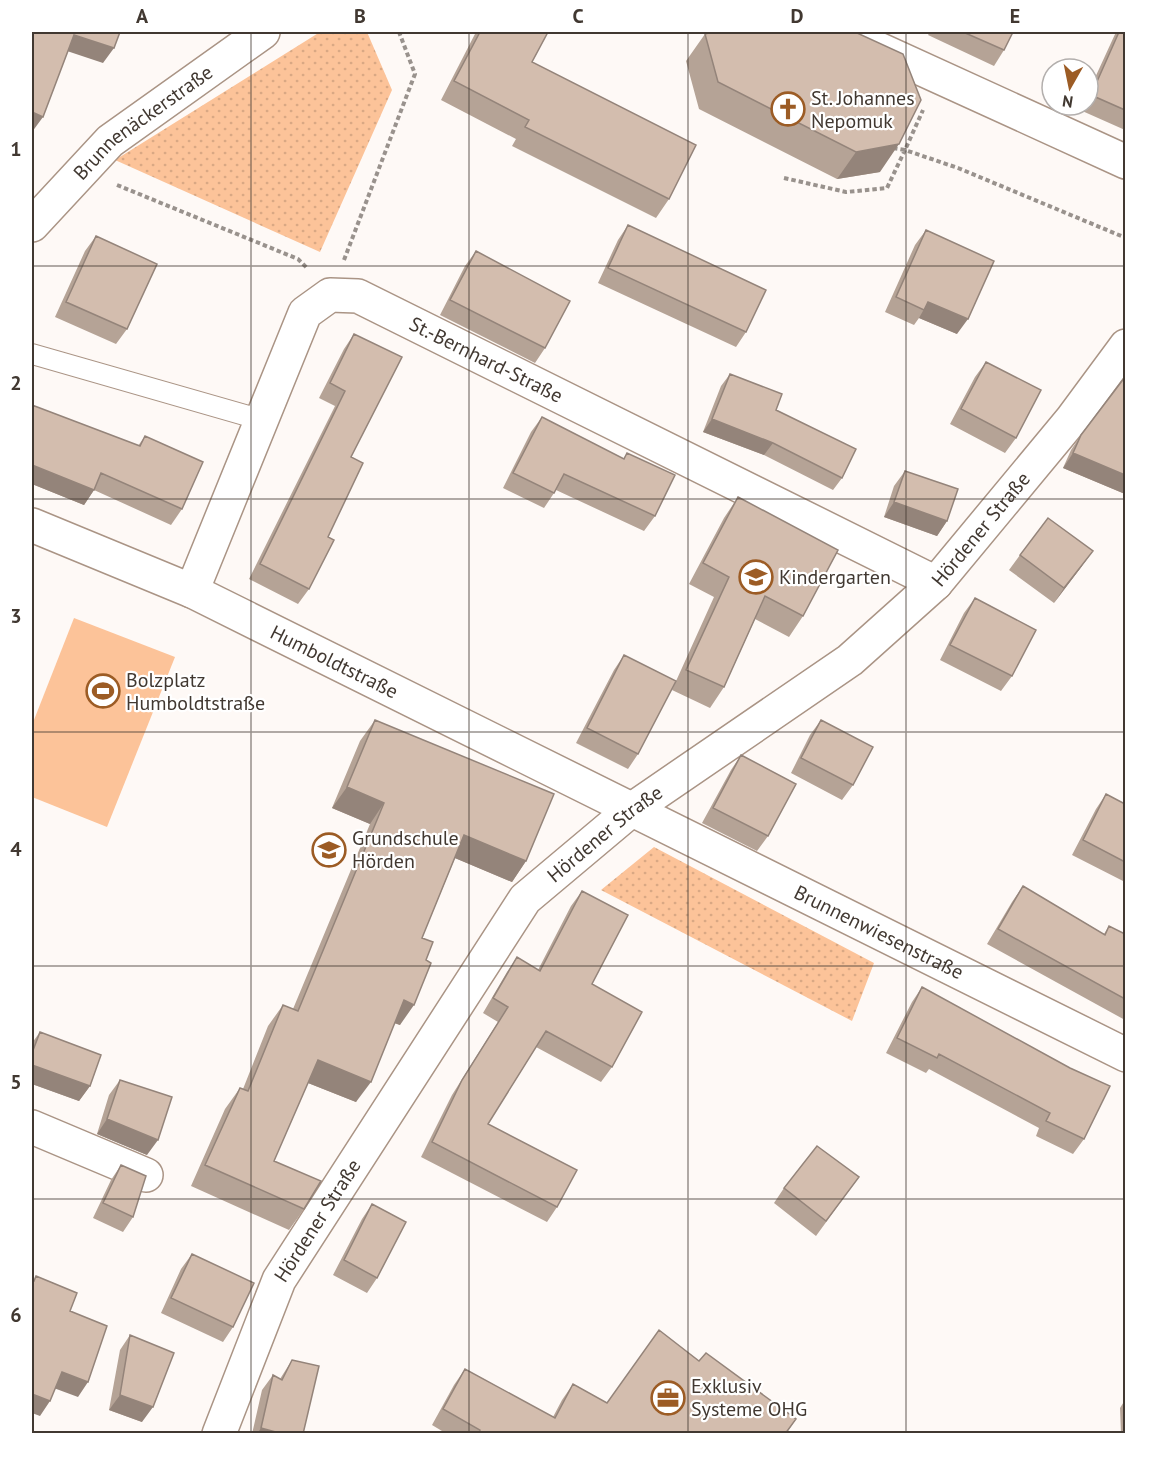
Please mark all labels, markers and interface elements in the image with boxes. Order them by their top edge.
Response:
text: A [136,3,149,29]
text: B [354,3,366,29]
text: C [572,3,584,29]
text: D [791,3,804,29]
text: E [1010,3,1020,29]
north arrow [1040,57,1100,117]
street label: Brunnenäckerstraße [68,59,218,185]
place label: St. Johannes Nepomuk [811,85,915,134]
church icon: St. Johannes Nepomuk [770,91,806,127]
text: N [1061,91,1074,113]
text: 1 [10,136,22,162]
street label: St.-Bernhard-Straße [405,311,567,409]
text: 2 [10,370,22,396]
street label: Hördener Straße [926,466,1036,592]
school or university icon: Kindergarten [738,559,774,595]
place label: Kindergarten [779,564,891,590]
text: 3 [10,603,22,629]
street label: Humboldtstraße [266,619,403,704]
place label: Bolzplatz Humboldtstraße [126,667,265,716]
sports icon: Bolzplatz Humboldtstraße [85,673,121,709]
street label: Hördener Straße [542,779,668,888]
place label: Grundschule Hörden [352,825,459,874]
school or university icon: Grundschule Hörden [311,832,347,868]
text: 4 [10,836,22,862]
street label: Brunnenwiesenstraße [790,879,968,985]
text: 5 [10,1069,22,1095]
street label: Hördener Straße [268,1154,367,1287]
text: 6 [10,1302,22,1328]
place label: Exklusiv Systeme OHG [691,1373,807,1422]
office icon: Exklusiv Systeme OHG [650,1380,686,1416]

